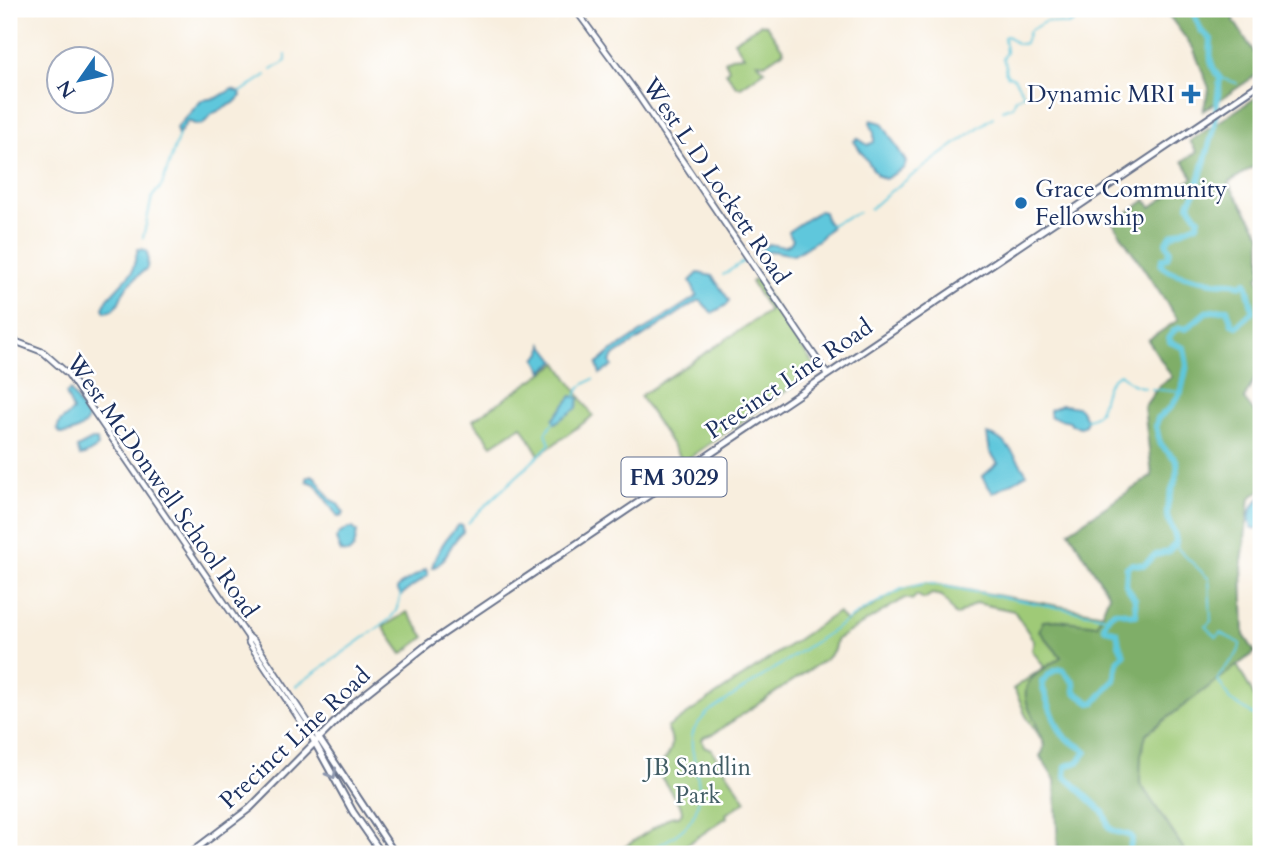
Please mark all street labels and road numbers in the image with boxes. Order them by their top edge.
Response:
street label: West L D Lockett Road [634,70,798,291]
street label: Precinct Line Road [699,311,879,447]
street label: West McDonwell School Road [57,347,266,625]
road number: FM 3029 [622,457,726,496]
street label: Precinct Line Road [212,659,378,817]

